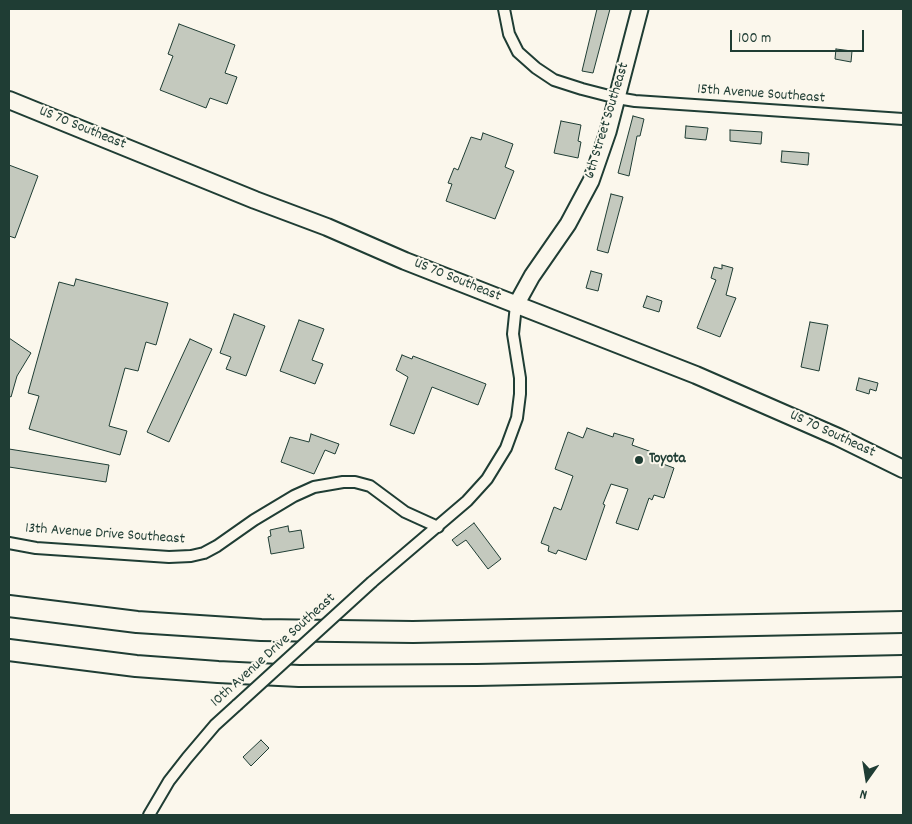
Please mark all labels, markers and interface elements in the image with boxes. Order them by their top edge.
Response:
scale bar [732,20,866,52]
text: 100 m [738,28,771,50]
street label: 6th Street Southeast [582,61,634,181]
street label: 15th Avenue Southeast [696,82,826,108]
street label: US 70 Southeast [36,103,128,155]
street label: US 70 Southeast [411,255,503,307]
street label: US 70 Southeast [786,407,878,463]
place label: Toyota [649,451,686,469]
marker: Toyota [633,454,645,466]
street label: 13th Avenue Drive Southeast [24,520,186,550]
street label: 10th Avenue Drive Southeast [208,590,340,712]
north arrow [842,754,892,804]
text: N [858,783,869,804]

